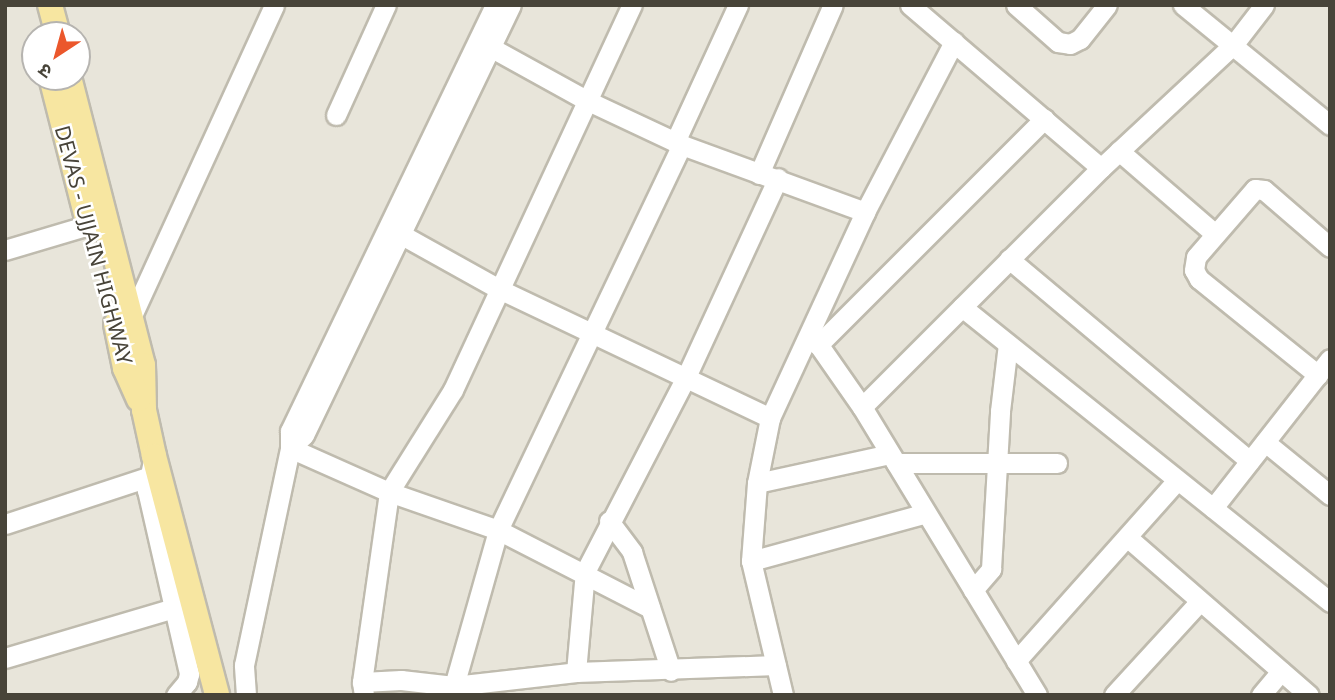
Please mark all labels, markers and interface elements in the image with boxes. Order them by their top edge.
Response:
north arrow [21,21,91,91]
text: उ [33,58,57,85]
street label: DEVAS - UJJAIN HIGHWAY [50,123,138,367]

